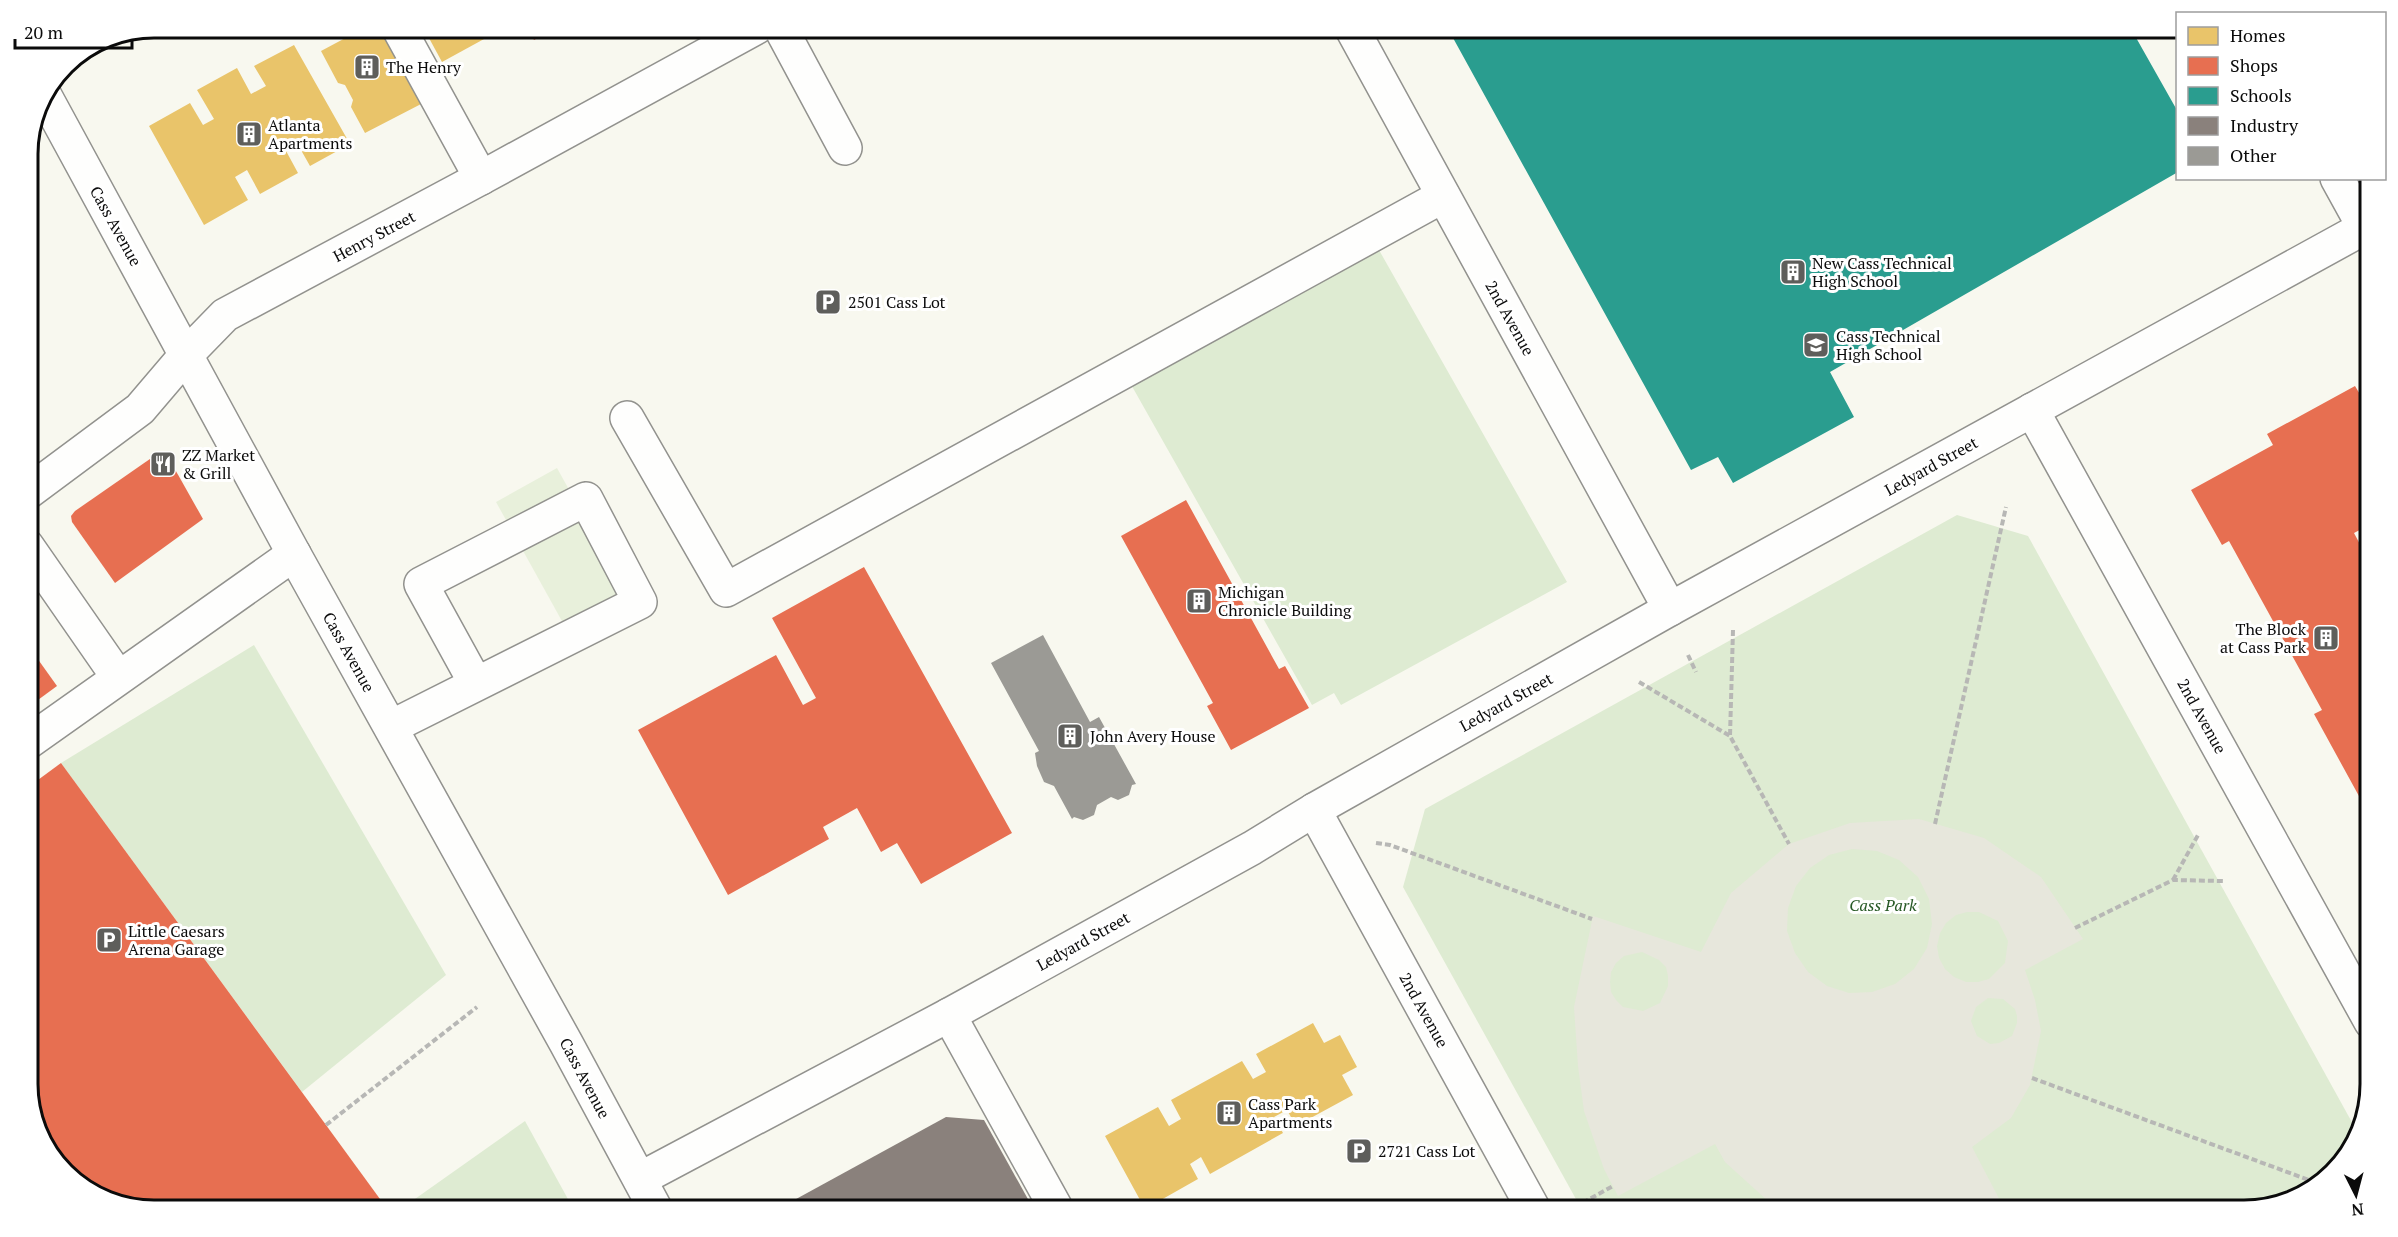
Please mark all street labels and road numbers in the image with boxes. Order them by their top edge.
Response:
street label: Cass Avenue [85,182,147,270]
street label: Henry Street [329,205,419,267]
street label: 2nd Avenue [1480,276,1540,360]
street label: Ledyard Street [1880,431,1982,501]
street label: Cass Avenue [318,608,380,696]
street label: Ledyard Street [1455,667,1557,737]
street label: 2nd Avenue [2172,674,2232,758]
street label: Ledyard Street [1032,906,1134,976]
street label: 2nd Avenue [1394,968,1454,1052]
street label: Cass Avenue [555,1034,615,1122]

